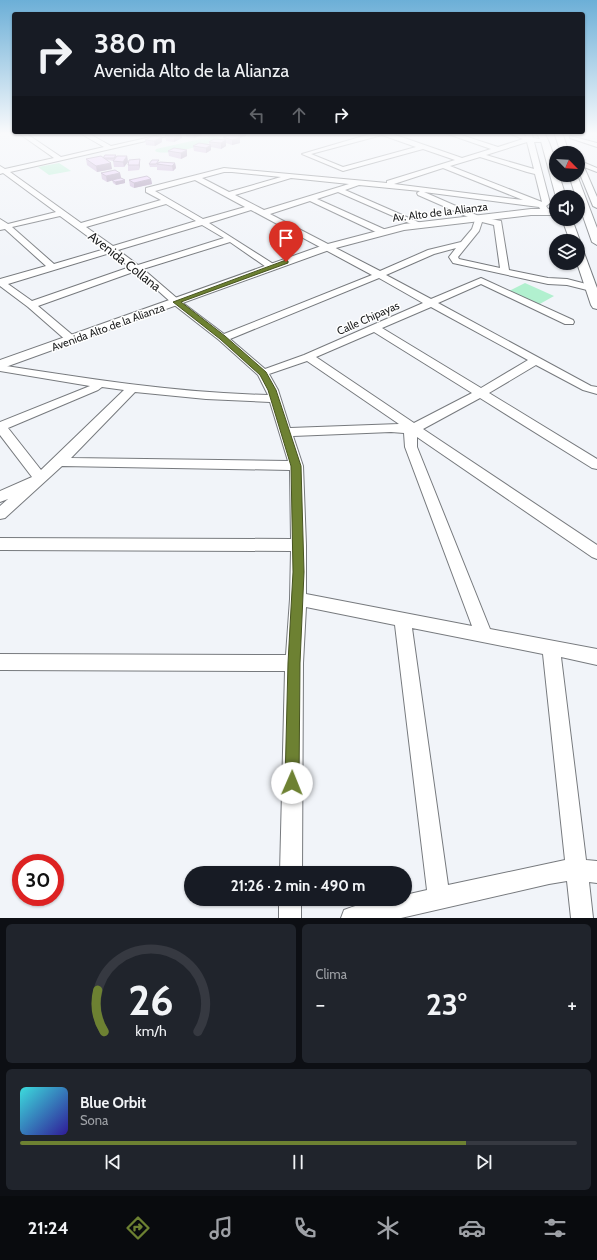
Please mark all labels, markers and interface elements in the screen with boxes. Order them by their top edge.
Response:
text: 380 m [94,26,176,60]
icon: right [28,28,80,80]
text: Avenida Alto de la Alianza [94,60,289,82]
icon: left [246,104,268,126]
icon: ahead [288,104,310,126]
icon: right [330,104,352,126]
north arrow [549,146,585,182]
map controls [549,146,585,270]
button: sound [549,190,585,226]
street label: Av. Alto de la Alianza [392,199,489,225]
pin [269,221,303,262]
icon: arrive [275,227,297,249]
street label: Avenida Collana [85,228,165,295]
button: layers [549,234,585,270]
street label: Calle Chipayas [335,298,402,338]
street label: Avenida Alto de la Alianza [50,300,167,354]
position arrow [271,762,313,804]
speed limit sign: 30 [12,854,64,906]
text: 21:26 · 2 min · 490 m [231,877,365,895]
text: Clima [316,966,347,982]
text: 26 [128,974,173,1024]
text: 23° [426,986,467,1023]
text: − [316,991,325,1018]
text: + [567,991,577,1018]
text: km/h [135,1021,166,1039]
text: Blue Orbit [80,1094,146,1112]
text: Sona [80,1112,108,1128]
icon: previous [102,1151,124,1173]
icon: pause [287,1151,309,1173]
icon: next [473,1151,495,1173]
icon: directions [124,1214,152,1242]
icon: music [207,1214,235,1242]
icon: phone [291,1214,319,1242]
icon: climate [374,1214,402,1242]
icon: car [458,1214,486,1242]
icon: filters [541,1214,569,1242]
text: 21:24 [28,1217,69,1239]

